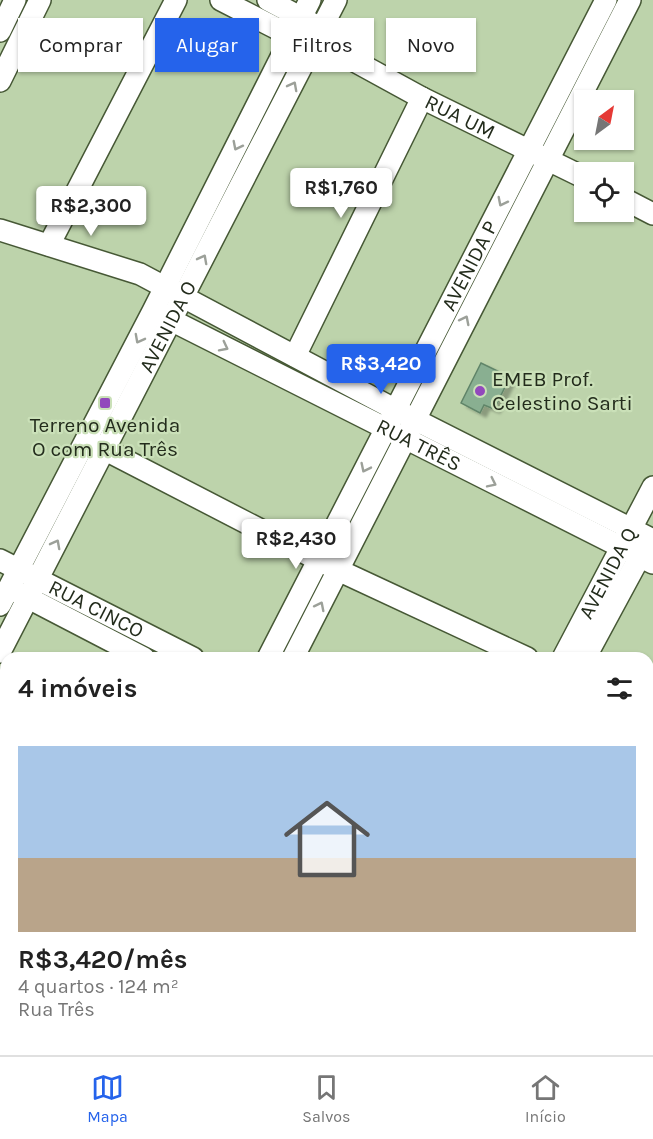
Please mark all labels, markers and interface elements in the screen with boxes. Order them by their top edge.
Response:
chip: Comprar [18,18,143,72]
chip: Alugar [155,18,259,72]
chip: Filtros [271,18,374,72]
chip: Novo [386,18,476,72]
one-way arrow [286,82,297,92]
street label: RUA UM [421,89,499,144]
north arrow [574,90,634,150]
map controls [574,90,634,222]
one-way arrow [232,140,244,151]
button: locate [574,162,634,222]
pin: R$1,760 [286,168,396,219]
text: R$1,760 [304,176,378,199]
pin: R$2,300 [36,186,146,237]
text: R$2,300 [50,194,132,217]
one-way arrow [498,195,509,206]
street label: AVENIDA P [436,217,503,315]
one-way arrow [196,255,207,265]
street label: AVENIDA O [134,277,201,377]
one-way arrow [458,316,469,327]
one-way arrow [135,332,146,343]
one-way arrow [218,340,229,352]
pin: R$3,420 [326,344,436,395]
text: R$3,420 [341,352,421,375]
place label: EMEB Prof. Celestino Sarti [492,367,633,415]
marker: EMEB Prof. Celestino Sarti [473,384,487,398]
marker: Terreno Avenida O com Rua Três [98,396,112,410]
place label: Terreno Avenida O com Rua Três [30,413,180,461]
street label: RUA TRÊS [373,414,465,476]
one-way arrow [361,462,372,473]
one-way arrow [485,475,496,487]
pin: R$2,430 [241,519,351,570]
street label: AVENIDA Q [574,523,642,623]
text: R$2,430 [256,527,336,550]
one-way arrow [49,540,60,551]
street label: RUA CINCO [45,575,148,643]
one-way arrow [312,602,324,613]
icon: filters [603,672,636,705]
text: 4 imóveis [18,673,137,704]
icon: home [273,785,381,893]
text: R$3,420/mês [18,944,187,975]
text: 4 quartos · 124 m² [18,975,179,998]
text: Rua Três [18,998,95,1021]
tab: Mapa [87,1071,128,1126]
tab: Salvos [302,1071,351,1126]
tab: Início [525,1071,566,1126]

